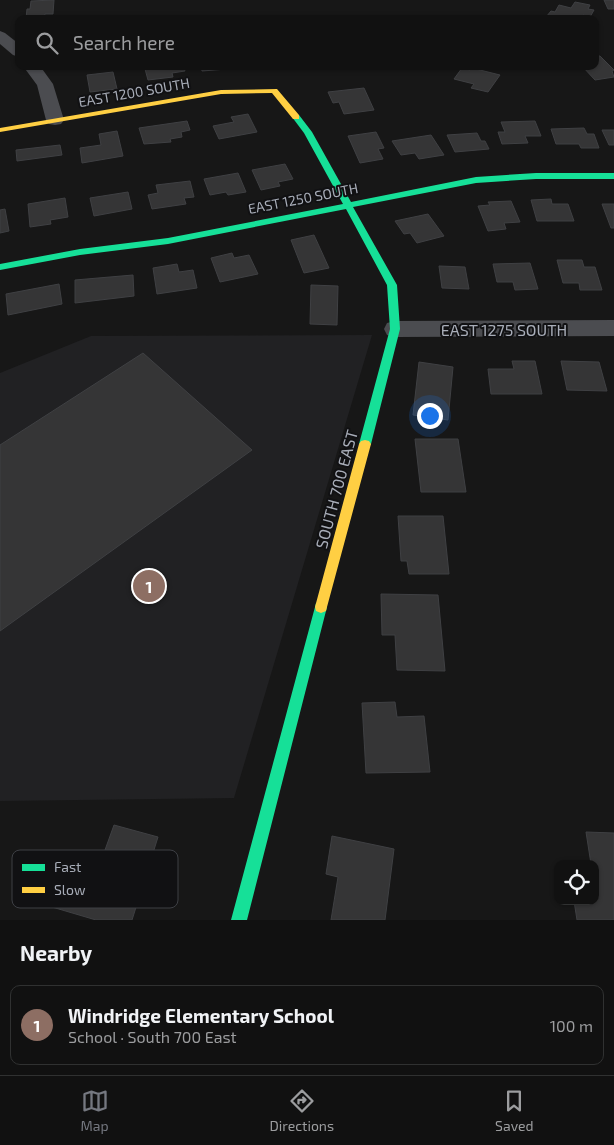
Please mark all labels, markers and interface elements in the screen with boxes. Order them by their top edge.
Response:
search box [15,15,599,70]
icon: search [33,29,61,57]
text: Search here [73,31,175,54]
street label: EAST 1200 SOUTH [77,74,191,110]
street label: EAST 1250 SOUTH [246,179,360,217]
street label: EAST 1275 SOUTH [441,320,567,339]
your location [417,403,443,429]
street label: SOUTH 700 EAST [311,428,361,550]
pin: 1 [133,567,165,605]
legend [12,850,178,908]
text: Fast [54,858,81,875]
map controls [554,860,599,905]
button: locate [554,860,599,905]
text: Slow [54,881,86,898]
text: Nearby [20,940,92,965]
text: Windridge Elementary School [68,1004,334,1027]
text: 1 [34,1016,40,1035]
text: 100 m [550,1016,593,1035]
text: School · South 700 East [68,1027,237,1046]
tab: Map [80,1087,109,1134]
tab: Directions [270,1087,334,1134]
tab: Saved [495,1087,534,1134]

